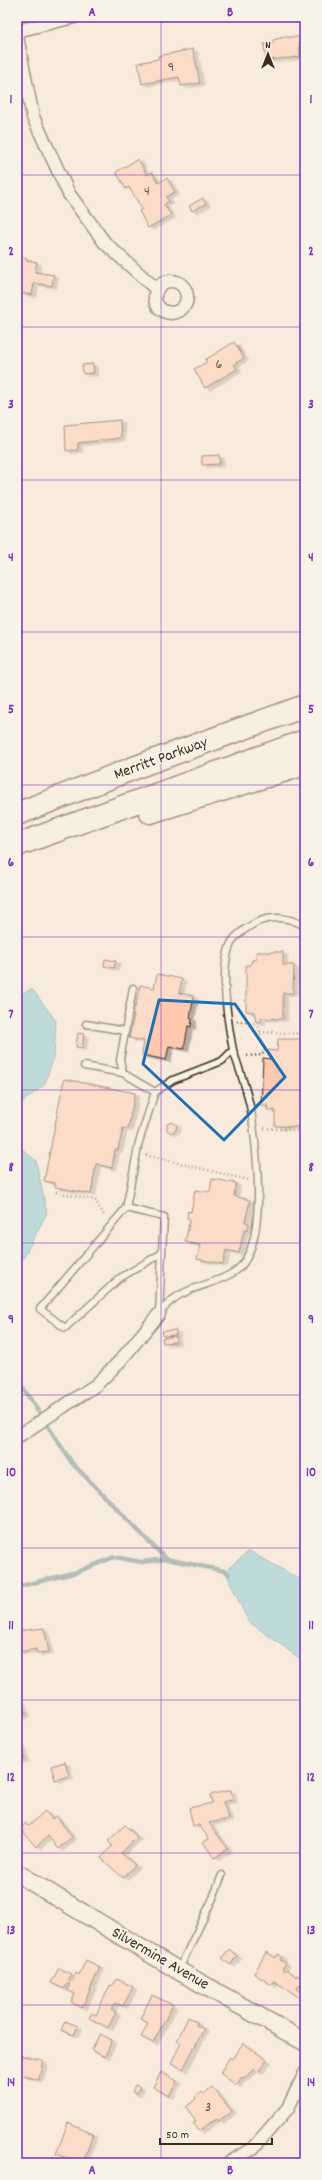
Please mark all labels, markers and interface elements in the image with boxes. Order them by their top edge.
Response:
text: A [88,4,96,23]
text: B [227,4,233,23]
north arrow [248,34,288,74]
text: N [265,38,271,54]
house number: 9 [168,58,174,78]
text: 1 [10,91,13,110]
text: 1 [310,91,313,110]
house number: 4 [144,182,150,202]
text: 2 [8,243,14,262]
text: 2 [308,243,314,262]
house number: 6 [216,355,223,375]
text: 3 [8,396,14,415]
text: 3 [308,396,314,415]
text: 4 [8,549,14,568]
text: 4 [308,549,314,568]
text: 5 [8,701,14,720]
text: 5 [308,701,314,720]
street label: Merritt Parkway [111,731,212,787]
text: 6 [8,854,15,873]
text: 6 [308,854,315,873]
text: 7 [9,1006,14,1025]
text: 7 [309,1006,314,1025]
text: 8 [8,1159,14,1178]
text: 8 [308,1159,314,1178]
text: 9 [8,1311,14,1330]
text: 9 [308,1311,314,1330]
text: 10 [6,1464,16,1483]
text: 10 [306,1464,316,1483]
text: 11 [8,1617,14,1636]
text: 11 [308,1617,314,1636]
text: 12 [7,1769,16,1788]
text: 12 [307,1769,316,1788]
text: 13 [7,1922,16,1941]
street label: Silvermine Avenue [107,1922,213,1996]
text: 13 [307,1922,316,1941]
text: 14 [7,2074,15,2093]
text: 14 [307,2074,315,2093]
house number: 3 [205,2098,211,2118]
scale bar [160,2120,272,2146]
text: 50 m [166,2127,189,2144]
text: A [88,2162,96,2180]
text: B [227,2162,233,2180]

